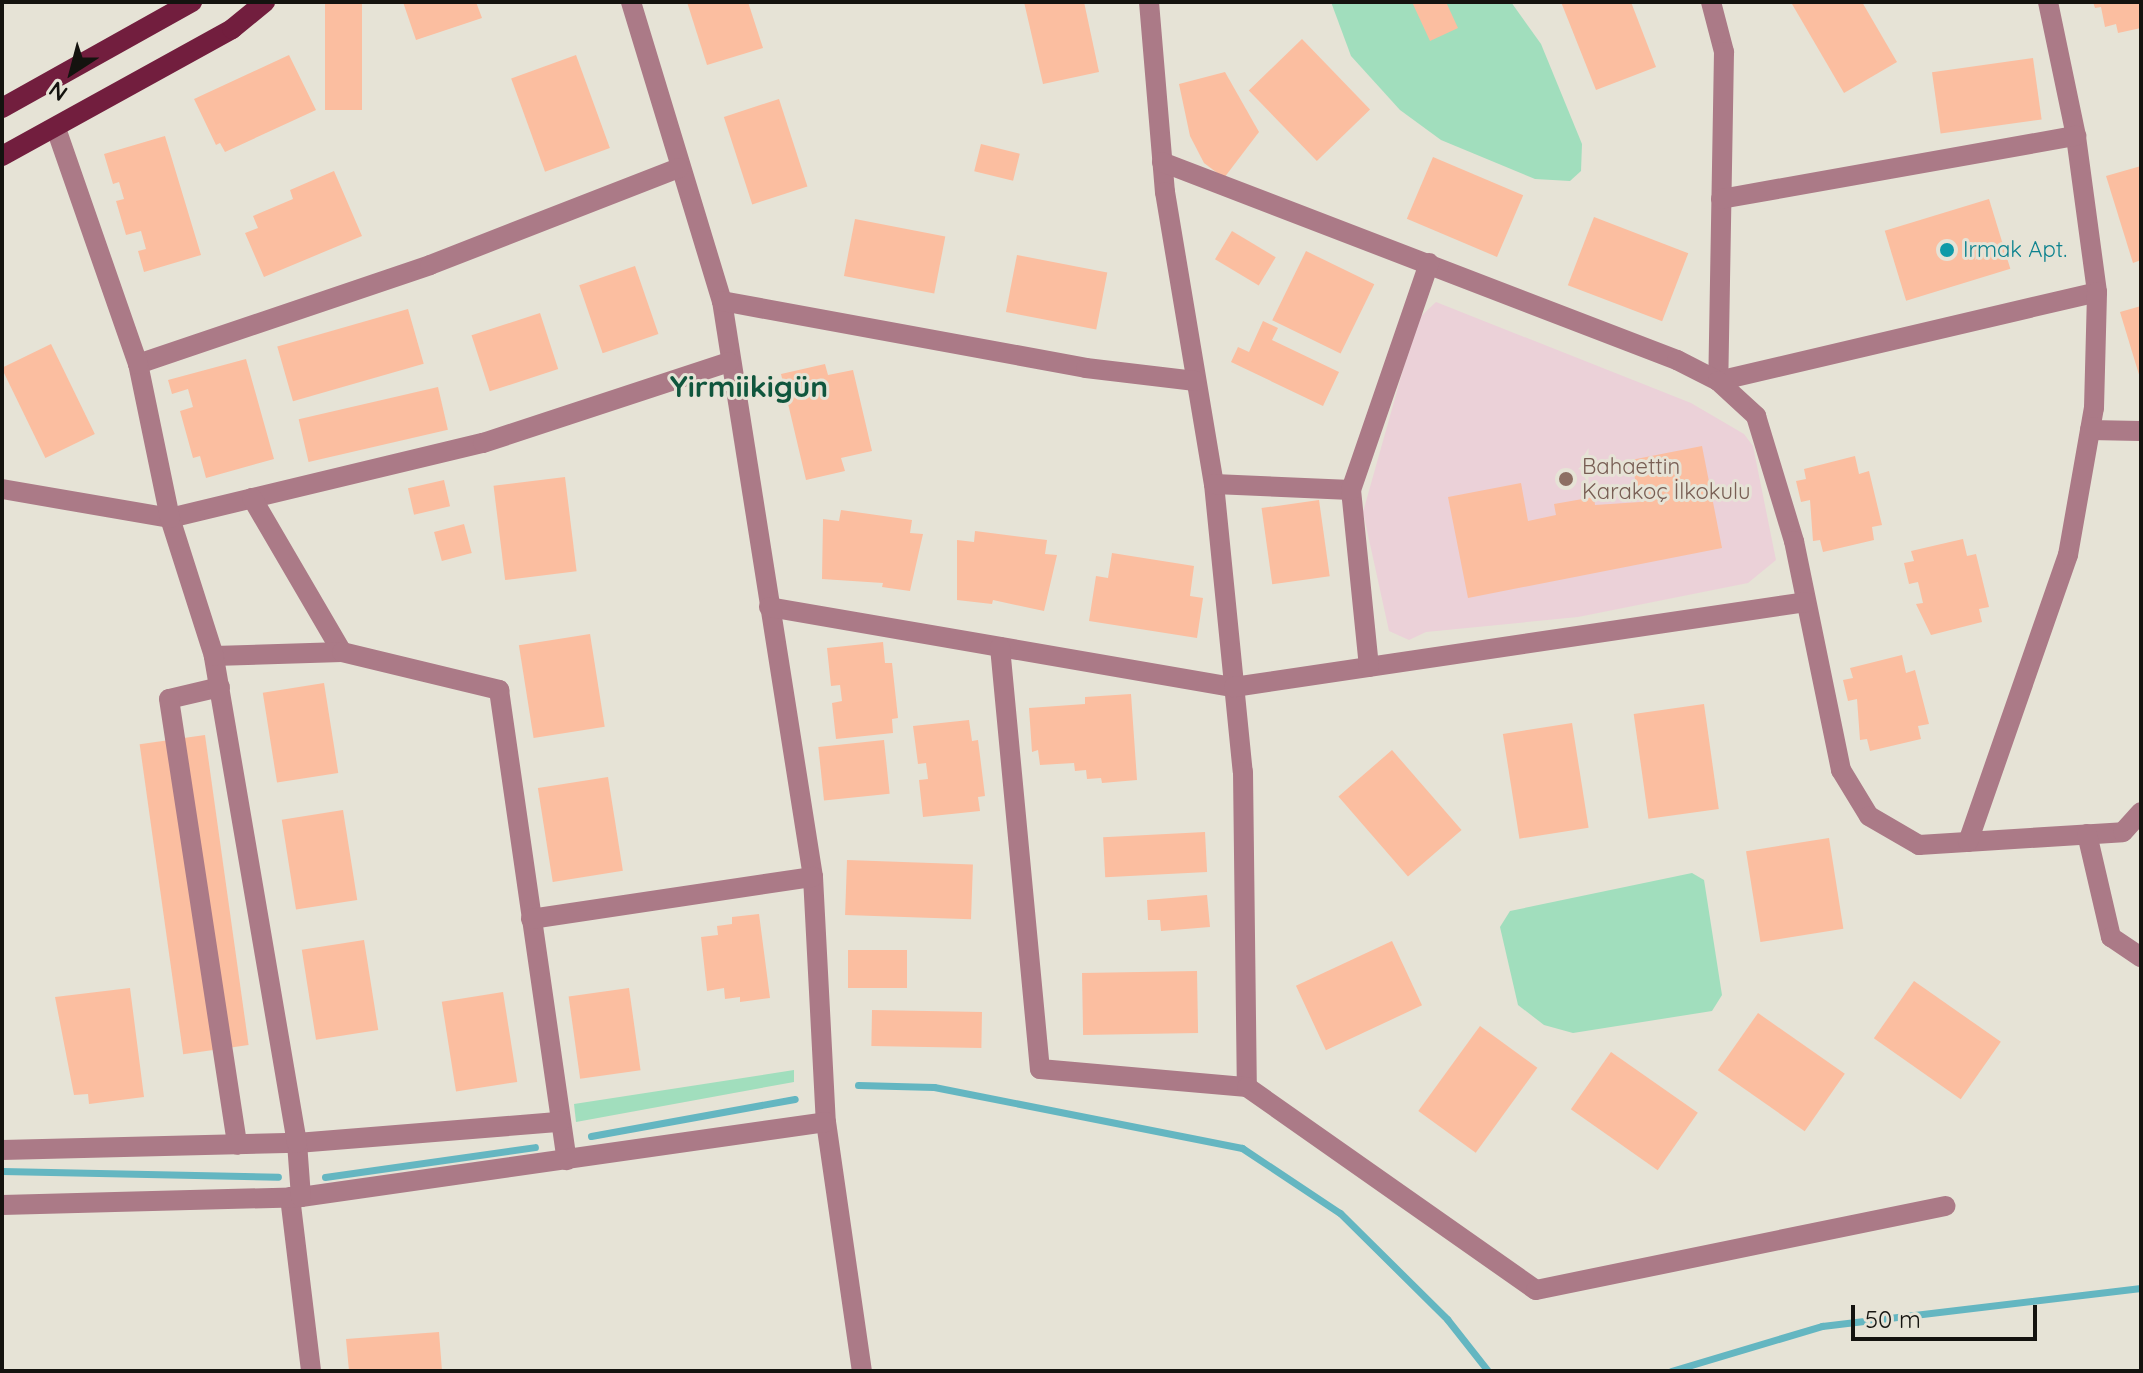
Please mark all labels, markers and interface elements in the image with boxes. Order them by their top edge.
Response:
north arrow [32,32,112,112]
text: N [43,75,73,108]
place label: Irmak Apt. [1963,237,2067,263]
marker: Irmak Apt. [1938,241,1956,259]
district label: Yirmiikigün [670,368,828,404]
place label: Bahaettin Karakoç İlkokulu [1582,453,1750,504]
marker: Bahaettin Karakoç İlkokulu [1557,470,1575,488]
scale bar [1855,1289,2041,1339]
text: 50 m [1865,1304,1921,1334]

